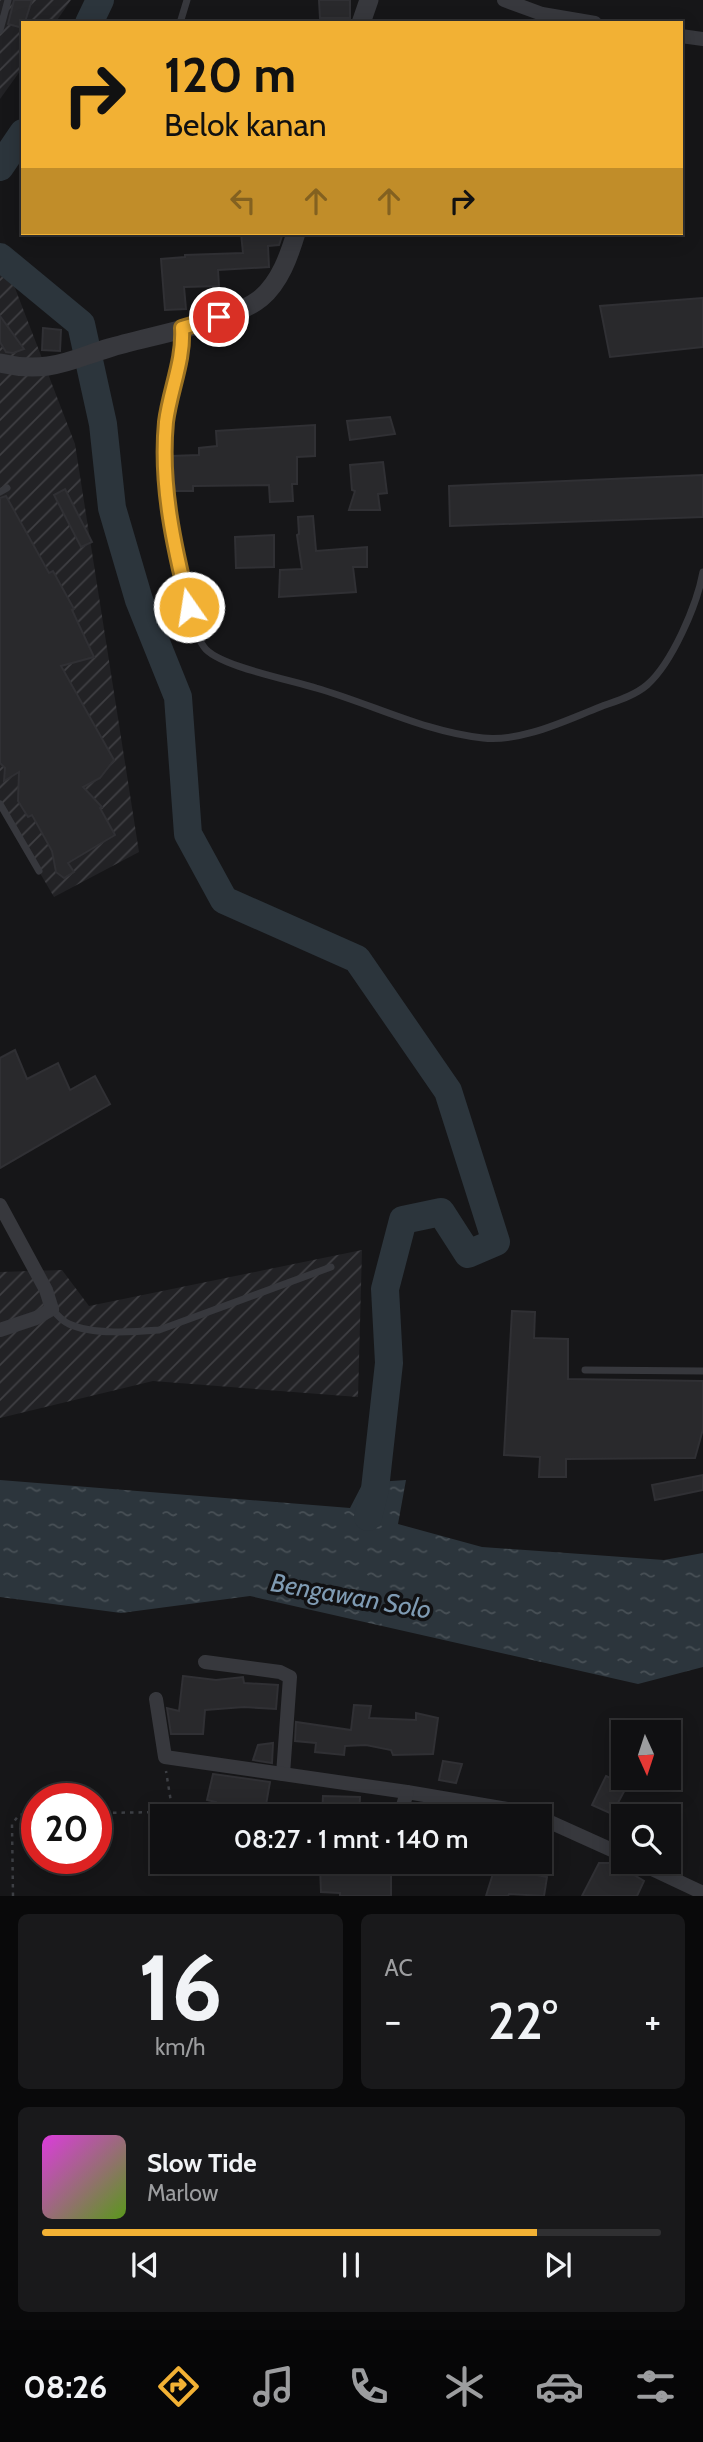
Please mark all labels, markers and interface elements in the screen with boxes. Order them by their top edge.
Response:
text: 120 m [164,45,296,104]
icon: right [49,49,140,140]
text: Belok kanan [164,105,327,144]
icon: left [224,182,262,220]
icon: ahead [297,182,335,220]
icon: ahead [370,182,408,220]
icon: right [443,182,481,220]
pin [189,287,249,347]
icon: arrive [200,298,238,336]
position arrow [152,570,226,644]
water label: Bengawan Solo [268,1566,434,1626]
north arrow [611,1720,681,1790]
map controls [611,1720,681,1874]
speed limit sign: 20 [21,1783,112,1874]
button: search [611,1804,681,1874]
text: 08:27 · 1 mnt · 140 m [234,1823,468,1855]
text: 16 [138,1932,223,2043]
text: AC [385,1954,413,1982]
text: 22° [488,1989,558,2052]
text: − [385,1997,401,2044]
text: + [644,1997,661,2044]
text: km/h [155,2033,205,2061]
text: Slow Tide [147,2147,257,2179]
text: Marlow [147,2179,218,2207]
icon: previous [126,2246,164,2284]
icon: pause [332,2246,370,2284]
icon: next [539,2246,577,2284]
icon: directions [154,2362,203,2411]
icon: music [249,2362,298,2411]
icon: phone [344,2362,393,2411]
icon: climate [440,2362,489,2411]
icon: car [535,2362,584,2411]
icon: filters [631,2362,680,2411]
text: 08:26 [23,2367,107,2406]

